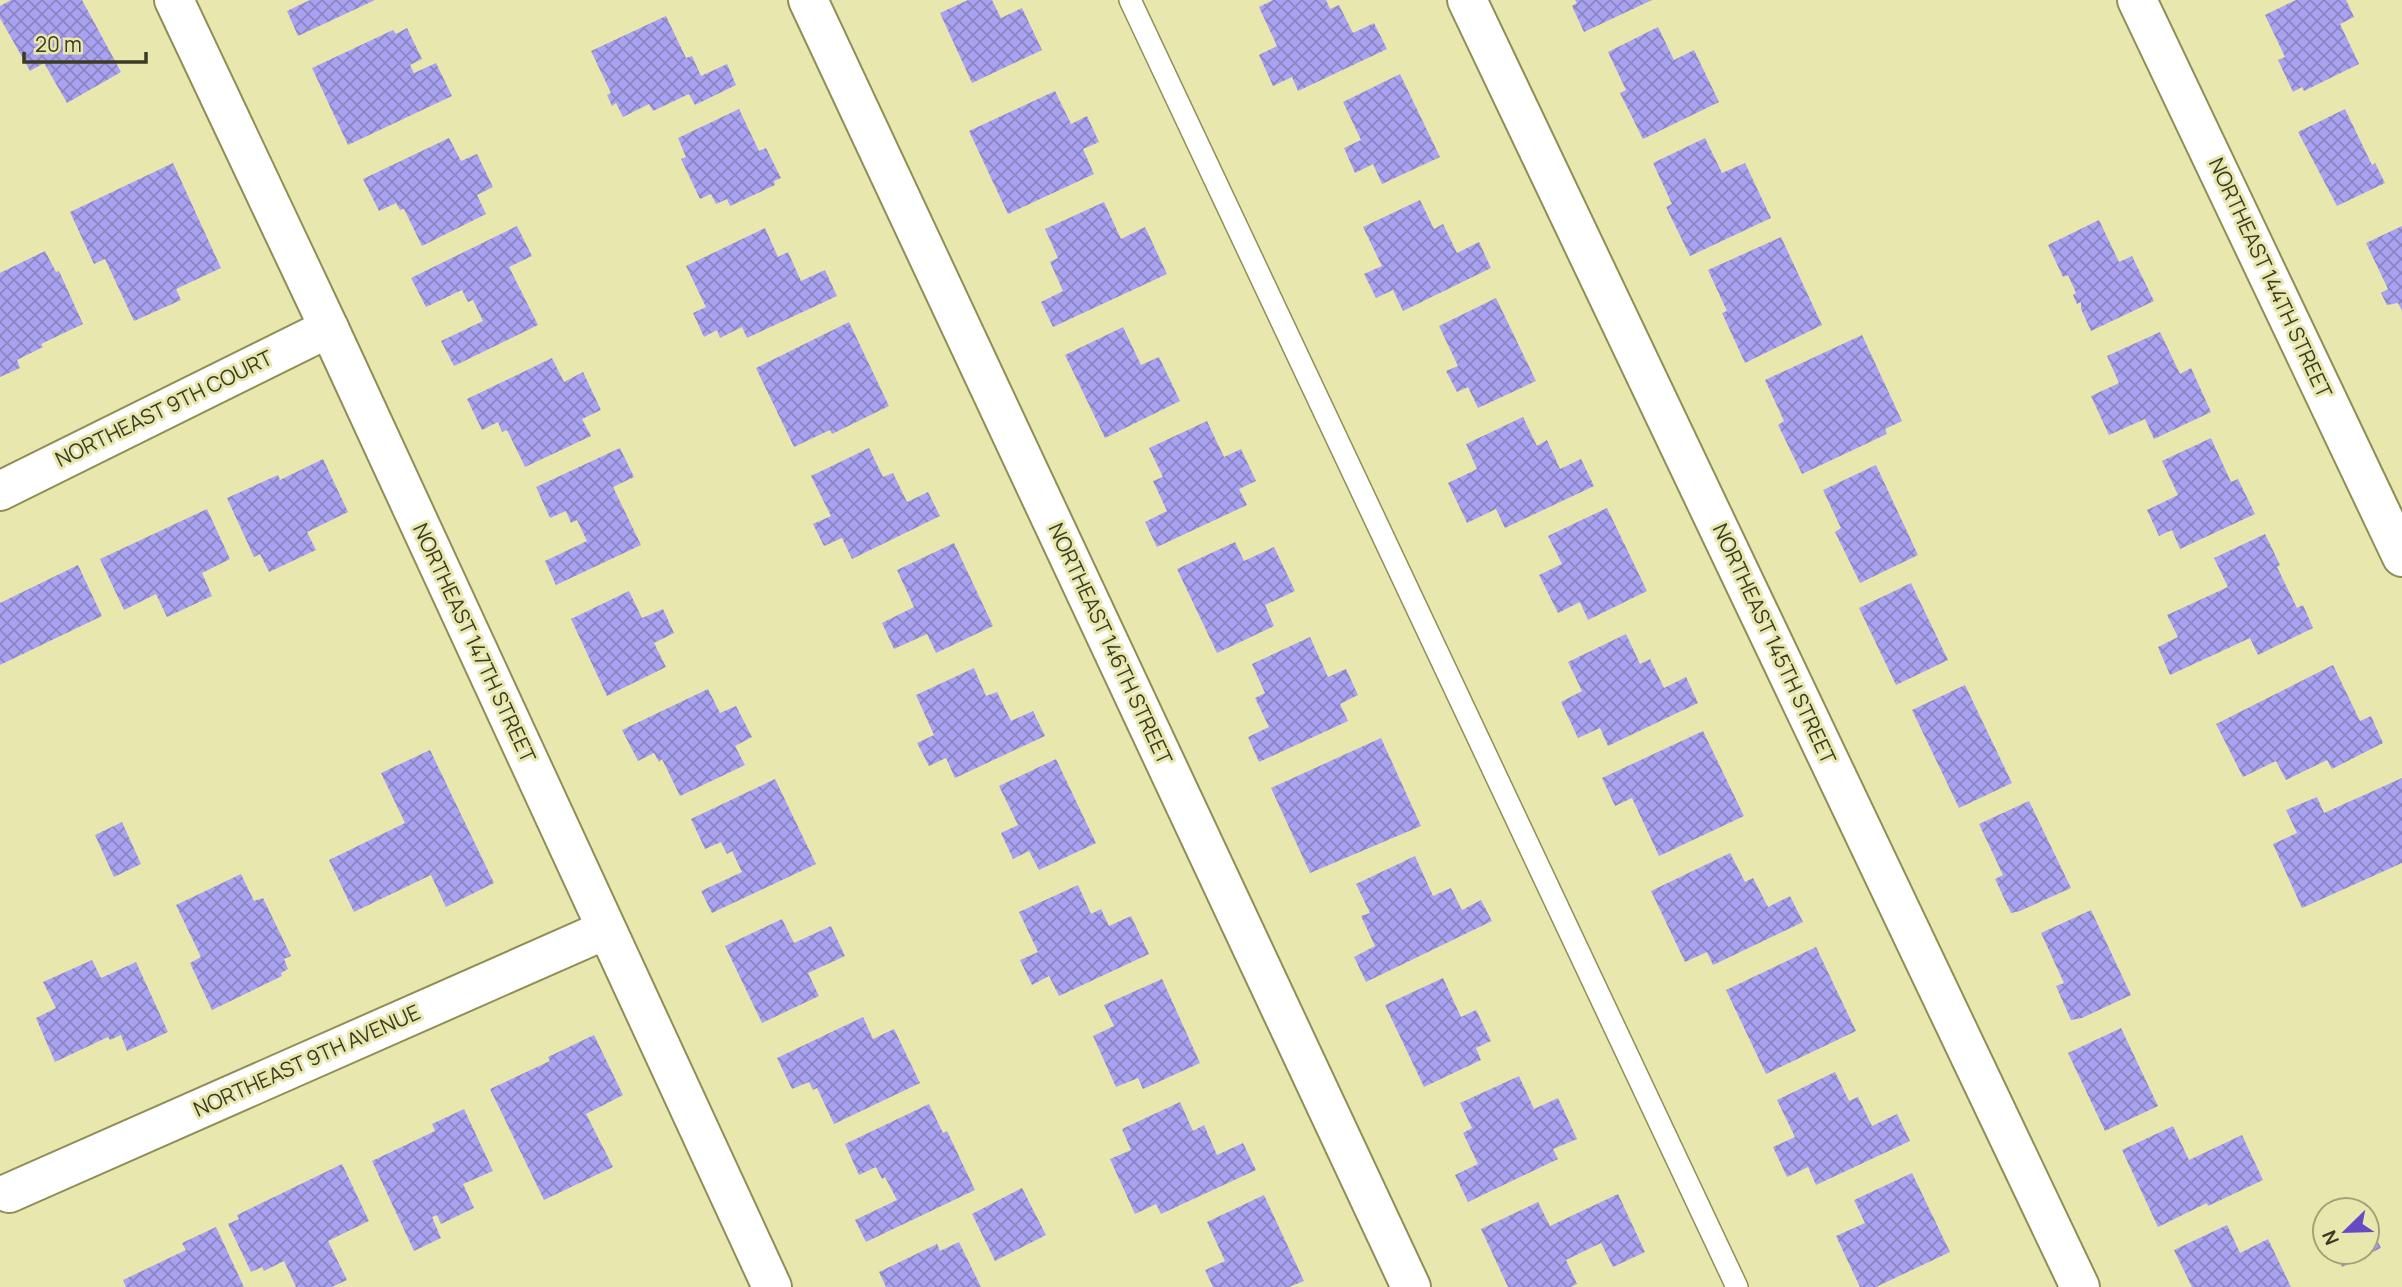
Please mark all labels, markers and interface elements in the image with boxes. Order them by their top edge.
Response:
scale bar [24,21,147,65]
text: 20 m [35,30,82,58]
street label: NORTHEAST 144TH STREET [2203,153,2339,403]
street label: NORTHEAST 9TH COURT [50,343,277,473]
street label: NORTHEAST 147TH STREET [407,518,543,767]
street label: NORTHEAST 146TH STREET [1043,518,1179,769]
street label: NORTHEAST 145TH STREET [1707,519,1843,769]
street label: NORTHEAST 9TH AVENUE [189,997,424,1123]
north arrow [2311,1196,2381,1266]
text: N [2316,1226,2345,1249]

